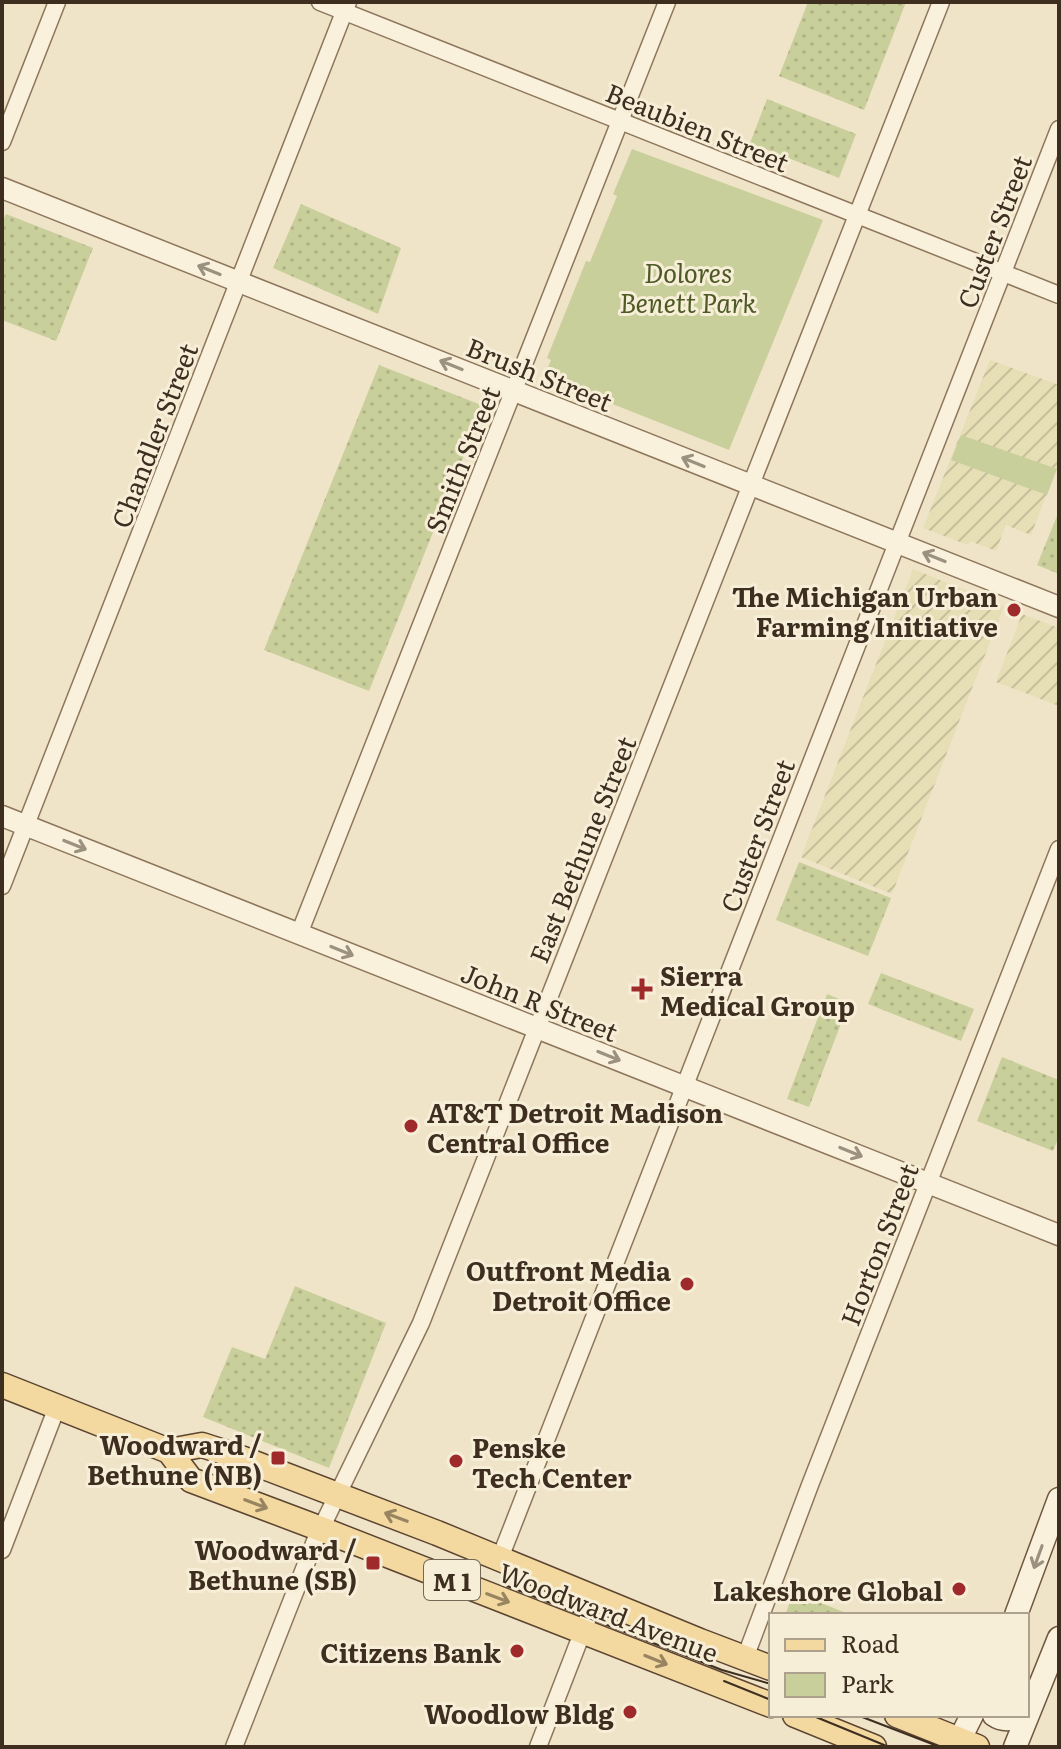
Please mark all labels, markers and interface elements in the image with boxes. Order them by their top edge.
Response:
street label: Beaubien Street [601,71,796,181]
street label: Custer Street [946,148,1040,313]
park label: Dolores Benett Park [620,252,757,321]
one-way arrow [197,262,222,276]
street label: Brush Street [461,326,619,420]
street label: Chandler Street [100,336,206,533]
one-way arrow [439,357,464,372]
street label: Smith Street [414,379,508,539]
one-way arrow [681,453,706,468]
one-way arrow [922,549,947,563]
place label: The Michigan Urban Farming Initiative [732,576,998,645]
marker: The Michigan Urban Farming Initiative [1005,601,1023,619]
street label: East Bethune Street [518,729,644,968]
street label: Custer Street [709,752,803,917]
one-way arrow [62,838,87,853]
one-way arrow [329,944,354,959]
street label: John R Street [456,952,625,1050]
place label: Sierra Medical Group [660,955,855,1024]
marker: Sierra Medical Group [631,978,653,1000]
one-way arrow [596,1050,621,1065]
place label: AT&T Detroit Madison Central Office [427,1092,723,1161]
marker: AT&T Detroit Madison Central Office [402,1117,420,1135]
one-way arrow [838,1146,863,1160]
street label: Horton Street [829,1157,927,1331]
place label: Outfront Media Detroit Office [466,1250,671,1319]
marker: Outfront Media Detroit Office [678,1275,696,1293]
place label: Woodward / Bethune (NB) [87,1424,262,1493]
place label: Penske Tech Center [472,1427,631,1496]
marker: Woodward / Bethune (NB) [269,1449,287,1467]
marker: Penske Tech Center [447,1452,465,1470]
one-way arrow [243,1498,268,1513]
one-way arrow [384,1509,409,1523]
place label: Woodward / Bethune (SB) [188,1529,357,1598]
one-way arrow [1029,1544,1044,1569]
street label: Woodward Avenue [494,1551,724,1671]
marker: Woodward / Bethune (SB) [364,1554,382,1572]
road number: M 1 [424,1560,480,1600]
place label: Lakeshore Global [713,1570,943,1609]
marker: Lakeshore Global [950,1580,968,1598]
one-way arrow [485,1592,510,1606]
legend [769,1613,1029,1717]
text: Road [841,1625,900,1660]
place label: Citizens Bank [320,1632,502,1671]
marker: Citizens Bank [508,1642,526,1660]
one-way arrow [643,1653,668,1668]
text: Park [841,1665,894,1700]
place label: Woodlow Bldg [424,1693,614,1732]
marker: Woodlow Bldg [621,1703,639,1721]

